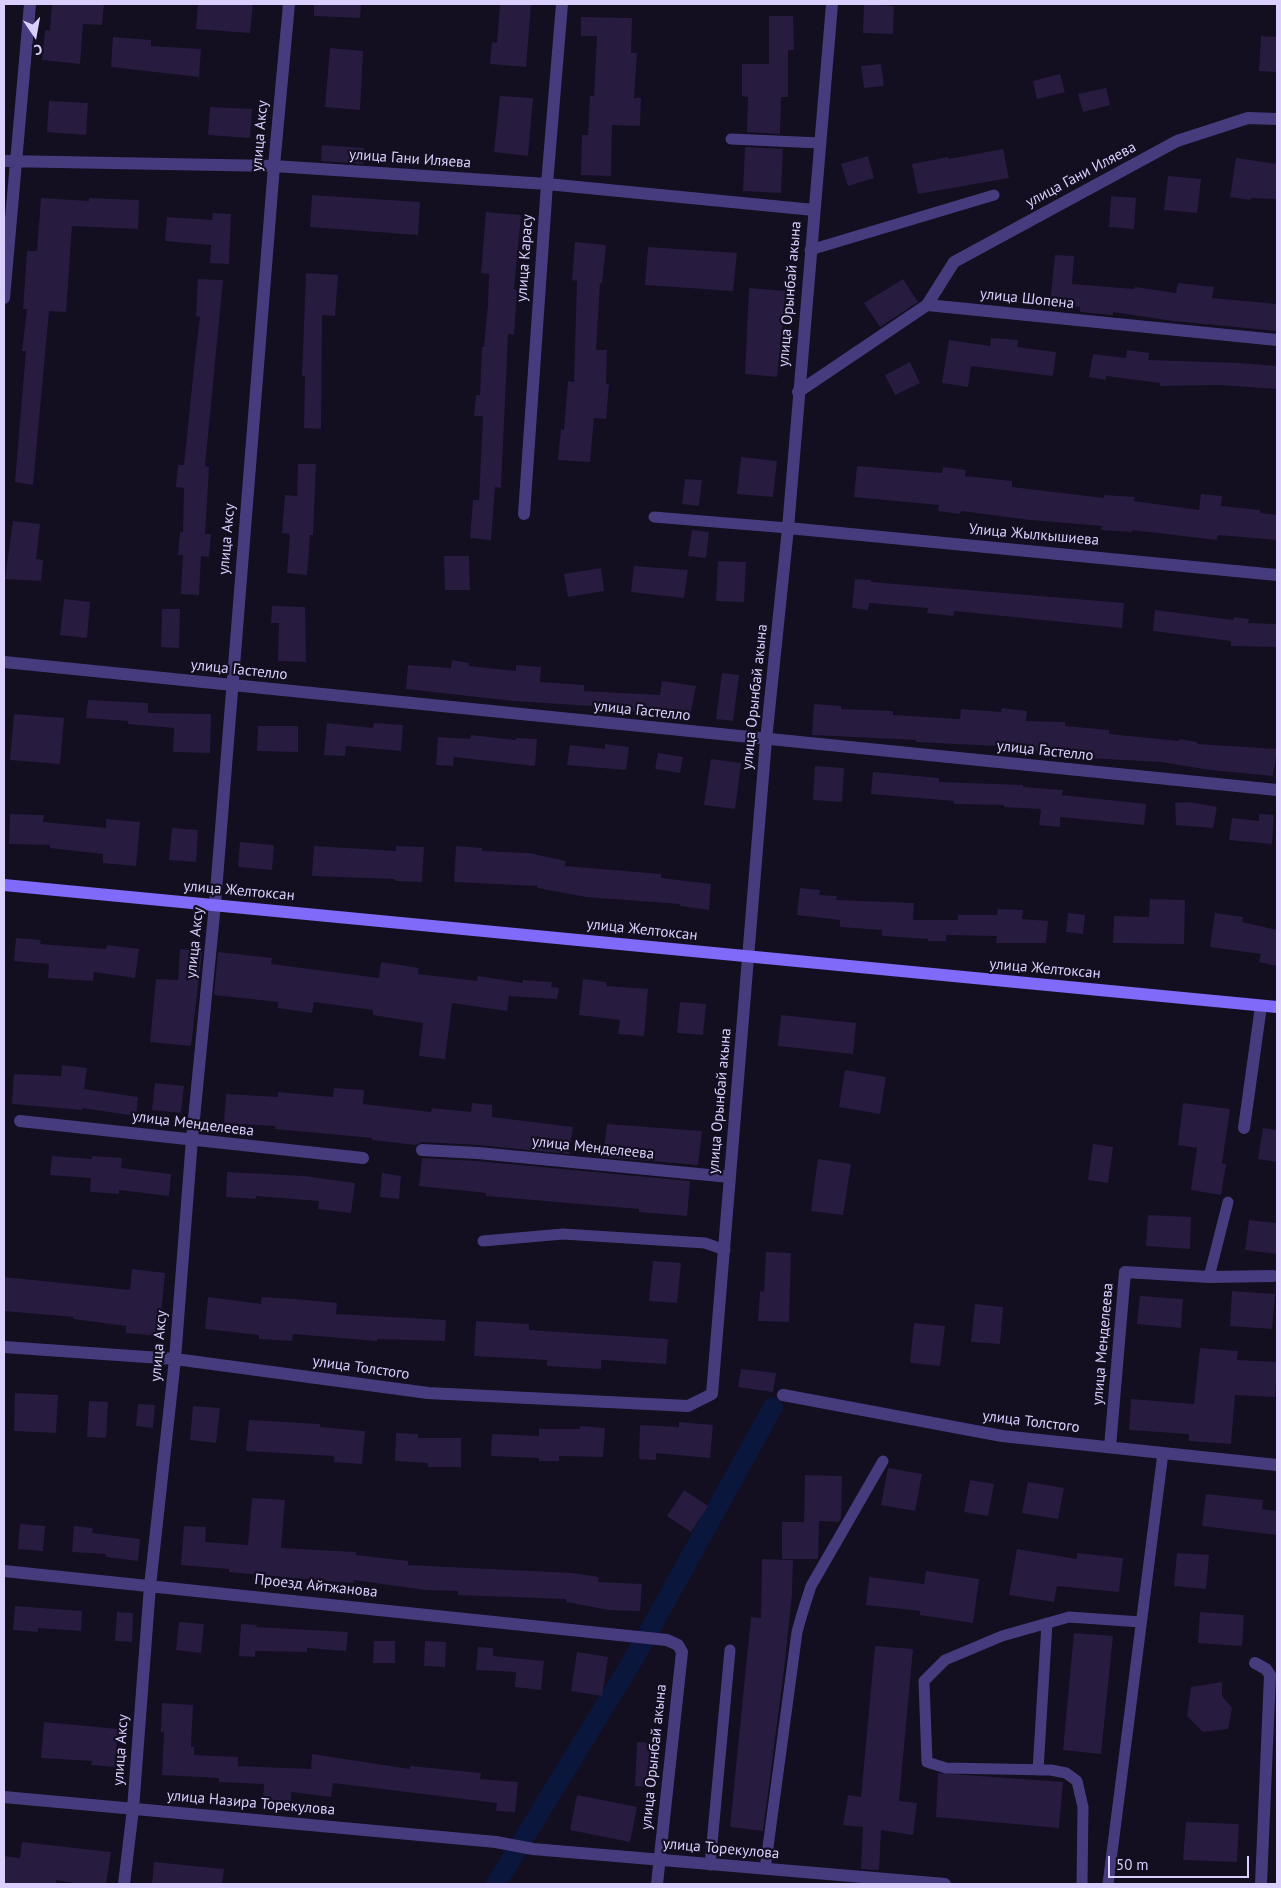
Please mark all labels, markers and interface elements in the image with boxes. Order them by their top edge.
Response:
north arrow [10,10,60,60]
text: С [32,40,44,59]
street label: улица Аксу [248,100,272,172]
street label: улица Гани Иляева [1023,138,1139,212]
street label: улица Гани Иляева [348,146,472,172]
street label: улица Карасу [513,214,537,302]
street label: улица Орынбай акына [775,220,805,368]
street label: улица Шопена [979,285,1075,313]
street label: улица Аксу [215,503,239,575]
street label: Улица Жылкышиева [968,520,1100,550]
street label: улица Орынбай акына [738,623,772,771]
street label: улица Гастелло [190,656,288,684]
street label: улица Гастелло [593,697,691,725]
street label: улица Гастелло [996,737,1094,765]
street label: улица Желтоксан [183,877,295,905]
street label: улица Аксу [182,907,208,979]
street label: улица Желтоксан [586,915,698,945]
street label: улица Желтоксан [989,955,1101,983]
street label: улица Орынбай акына [705,1027,735,1175]
street label: улица Менделеева [131,1108,255,1140]
street label: улица Менделеева [531,1133,655,1163]
street label: улица Менделеева [1089,1282,1117,1406]
street label: улица Аксу [147,1310,171,1382]
street label: улица Толстого [311,1352,411,1384]
street label: улица Толстого [981,1407,1081,1437]
street label: Проезд Айтжанова [254,1571,378,1601]
street label: улица Орынбай акына [637,1683,671,1831]
street label: улица Аксу [110,1714,132,1786]
street label: улица Назира Торекулова [166,1787,336,1819]
street label: улица Торекулова [662,1835,780,1863]
scale bar [1111,1846,1252,1878]
text: 50 m [1116,1855,1149,1874]

